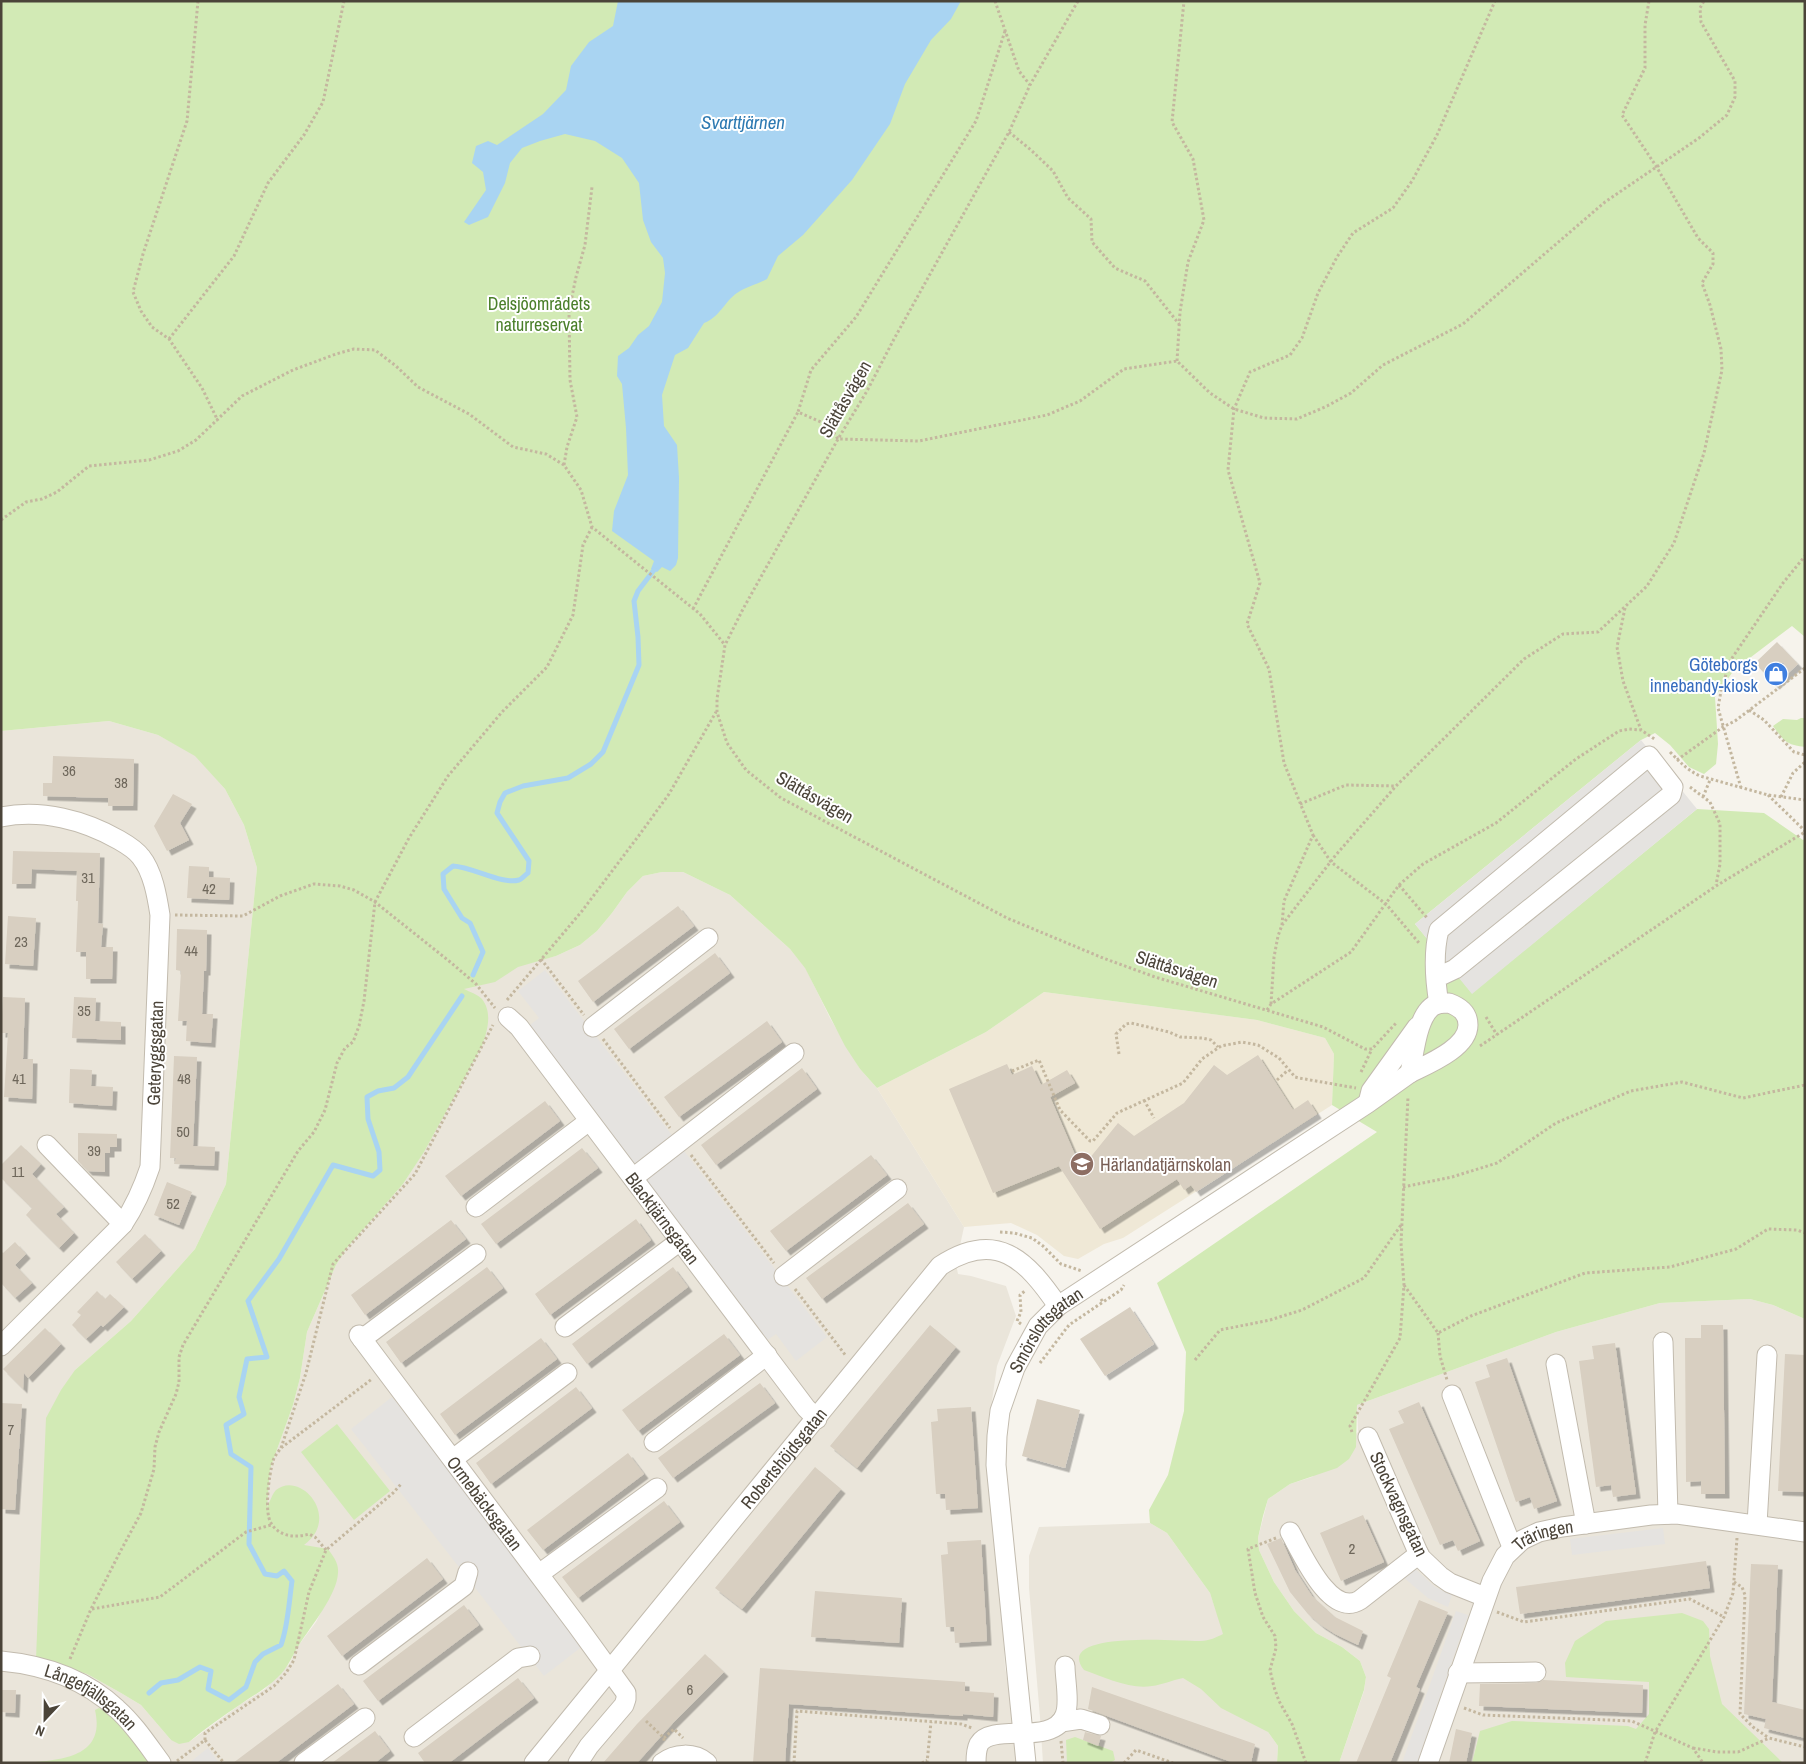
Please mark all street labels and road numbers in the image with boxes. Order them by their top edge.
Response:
street label: Slättåsvägen [813,356,877,442]
street label: Slättåsvägen [772,765,858,829]
street label: Slättåsvägen [1133,944,1221,994]
street label: Geteryggsgatan [141,1000,169,1106]
street label: Blacktjärnsgatan [620,1167,706,1269]
street label: Smörslottsgatan [1002,1281,1087,1377]
street label: Robertshöjdsgatan [734,1402,832,1514]
street label: Stockvagnsgatan [1364,1447,1434,1561]
street label: Ormebäcksgatan [441,1450,529,1555]
street label: Träringen [1506,1513,1575,1556]
street label: Långefjällsgatan [42,1657,144,1735]

